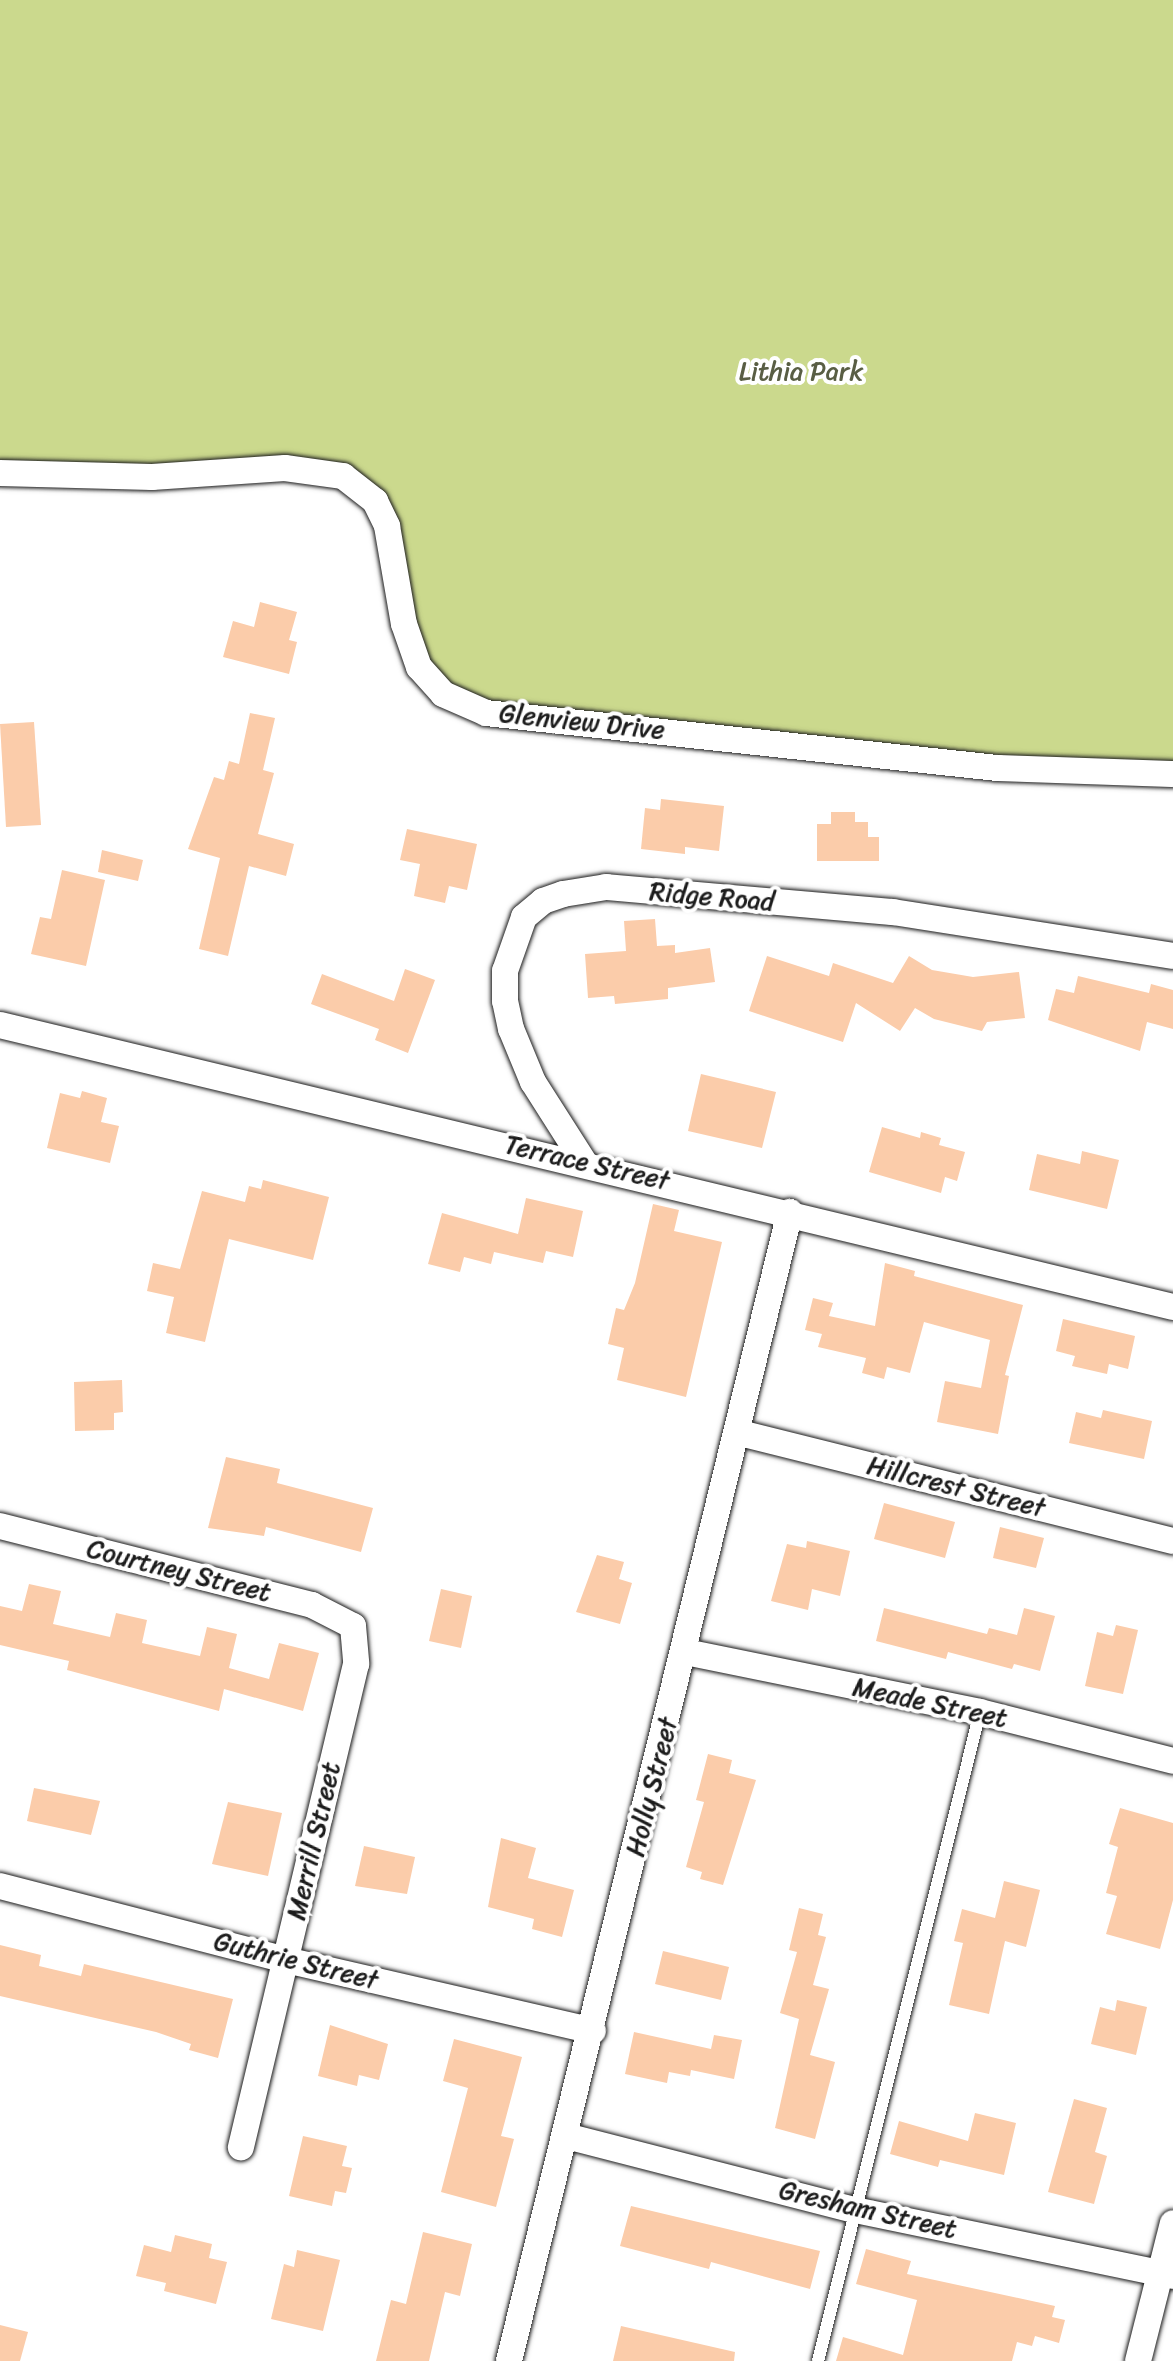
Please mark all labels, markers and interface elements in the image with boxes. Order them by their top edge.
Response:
park label: Lithia Park [739,356,863,388]
street label: Glenview Drive [498,698,666,746]
street label: Ridge Road [648,876,776,918]
street label: Terrace Street [502,1129,672,1197]
street label: Hillcrest Street [864,1450,1048,1524]
street label: Courtney Street [84,1533,274,1609]
street label: Meade Street [850,1672,1010,1734]
street label: Holly Street [620,1714,684,1860]
street label: Merrill Street [281,1759,347,1923]
street label: Guthrie Street [211,1926,381,1996]
street label: Gresham Street [776,2174,960,2246]

